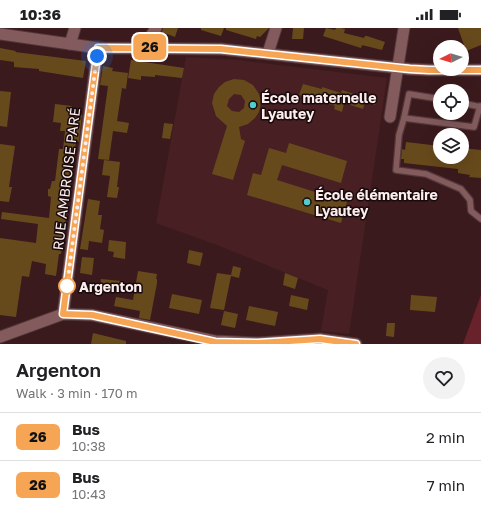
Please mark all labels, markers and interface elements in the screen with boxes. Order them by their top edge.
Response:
text: 10:36 [20,5,61,23]
line badge: 26 [132,34,168,60]
text: 26 [141,38,159,55]
north arrow [433,40,469,76]
map controls [433,40,469,164]
your location [87,46,107,66]
button: locate [433,84,469,120]
place label: École maternelle Lyautey [261,89,377,122]
marker: École maternelle Lyautey [248,100,258,110]
street label: RUE AMBROISE PARÉ [49,107,83,251]
button: layers [433,128,469,164]
place label: École élémentaire Lyautey [315,186,438,219]
marker: École élémentaire Lyautey [302,197,312,207]
marker: Argenton [58,277,76,295]
place label: Argenton [79,278,142,295]
button: heart [423,357,465,399]
text: Argenton [16,358,101,381]
text: Walk · 3 min · 170 m [16,385,137,401]
text: Bus [72,420,100,438]
text: 26 [29,428,47,445]
text: 2 min [426,428,465,446]
text: 10:38 [72,438,106,454]
text: Bus [72,468,100,486]
text: 26 [29,476,47,493]
text: 7 min [427,476,465,494]
text: 10:43 [72,486,106,502]

